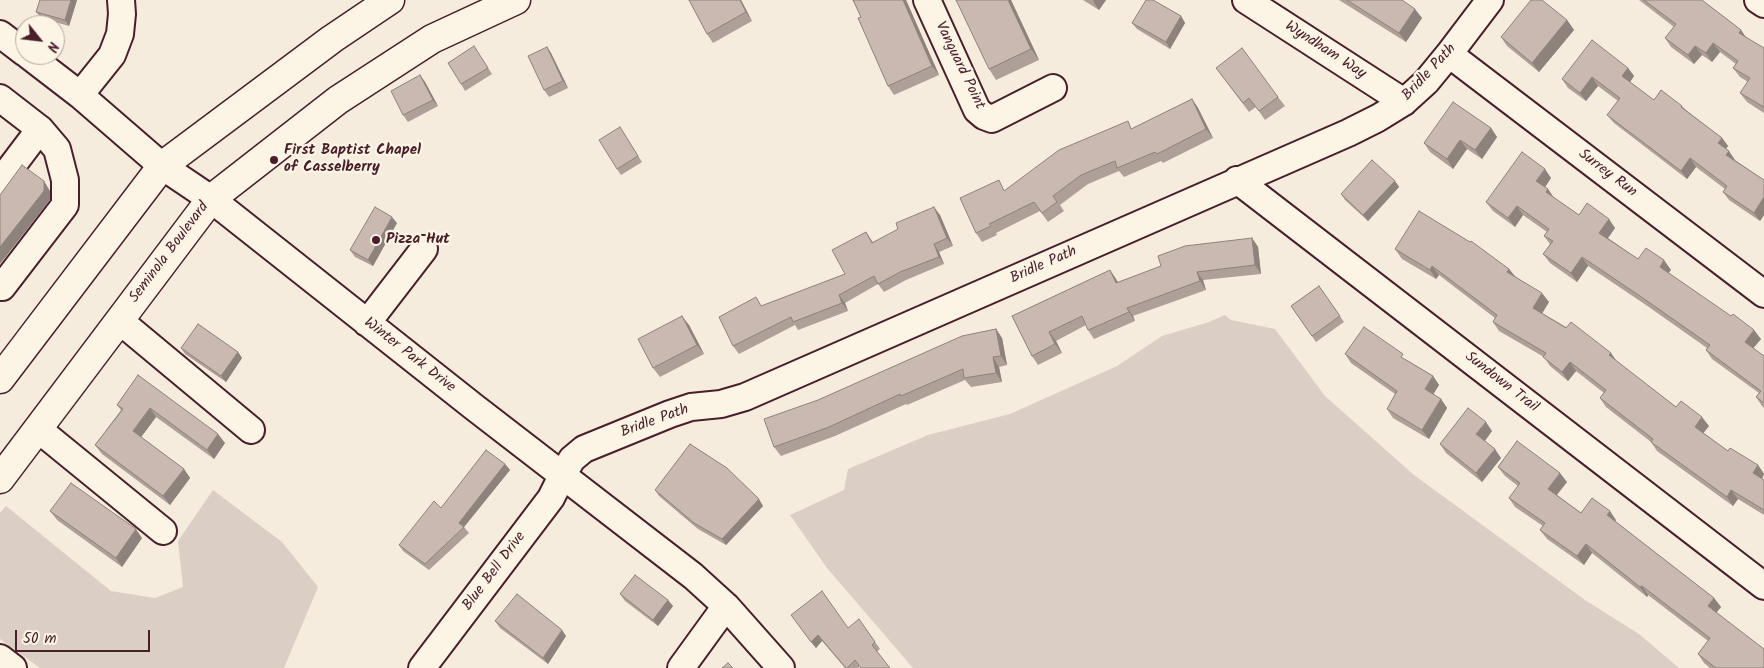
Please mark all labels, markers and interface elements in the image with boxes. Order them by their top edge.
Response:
north arrow [15,15,65,65]
street label: Wyndham Way [1281,18,1369,84]
street label: Vanguard Point [930,19,988,113]
text: N [40,38,64,56]
street label: Bridle Path [1399,41,1461,105]
place label: First Baptist Chapel of Casselberry [284,142,421,177]
street label: Surrey Run [1574,146,1640,202]
marker: First Baptist Chapel of Casselberry [268,154,280,166]
street label: Seminola Boulevard [126,199,214,307]
place label: Pizza Hut [386,231,450,249]
marker: Pizza Hut [370,234,382,246]
street label: Bridle Path [1008,243,1080,289]
street label: Winter Park Drive [360,315,458,397]
street label: Sundown Trail [1460,349,1542,417]
street label: Bridle Path [619,401,691,443]
street label: Blue Bell Drive [459,529,531,615]
scale bar [18,620,152,652]
text: 50 m [23,627,57,651]

